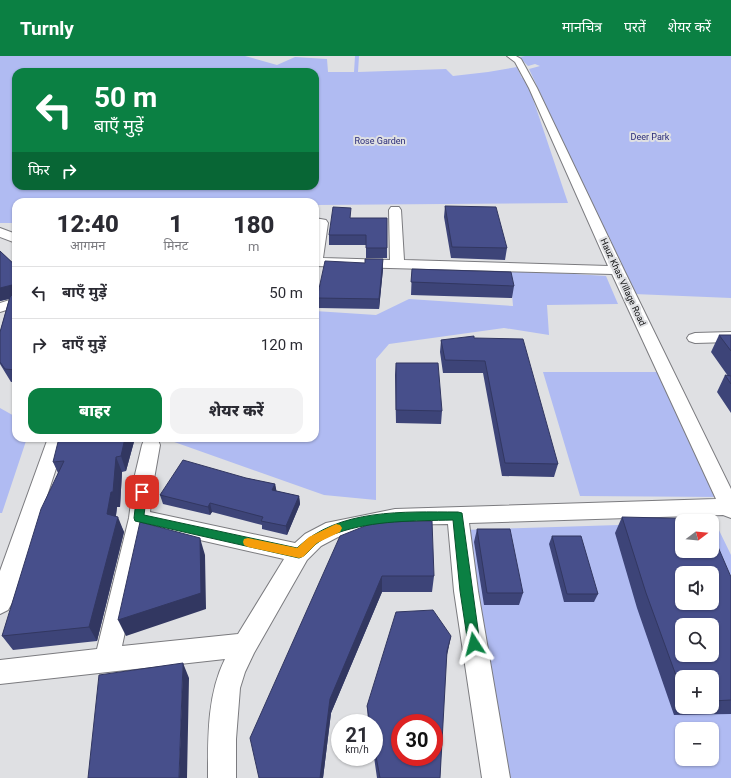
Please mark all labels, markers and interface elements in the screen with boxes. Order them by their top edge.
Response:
text: Turnly [20,17,74,40]
text: मानचित्र [562,19,602,35]
text: परतें [624,19,646,35]
text: शेयर करें [668,19,711,35]
text: 50 m [94,81,157,114]
icon: left [28,84,80,136]
text: बाएँ मुड़ें [94,115,144,136]
park label: Deer Park [631,132,670,142]
park label: Rose Garden [354,136,406,146]
icon: right [58,160,80,182]
text: फिर [28,161,50,179]
text: 12:40 [57,210,119,238]
text: 1 [169,210,183,238]
text: 180 [233,211,274,239]
street label: Hauz Khas Village Road [598,237,648,327]
text: आगमन [70,238,106,253]
text: मिनट [163,238,188,253]
text: m [248,239,259,254]
icon: left [28,282,50,304]
text: बाएँ मुड़ें [62,283,107,301]
text: 50 m [269,284,303,302]
icon: right [28,334,50,356]
text: दाएँ मुड़ें [62,335,106,353]
text: 120 m [261,336,303,354]
button: बाहर [28,388,162,434]
button: शेयर करें [170,388,303,434]
pin [125,475,159,509]
icon: arrive [131,481,153,503]
north arrow [675,514,719,558]
map controls [675,514,719,766]
button: sound [675,566,719,610]
button: search [675,618,719,662]
position arrow [453,623,495,665]
button: + [675,670,719,714]
speed limit sign: 30 [391,714,443,766]
button: − [675,722,719,766]
text: 21 [346,723,368,747]
text: km/h [345,744,369,755]

